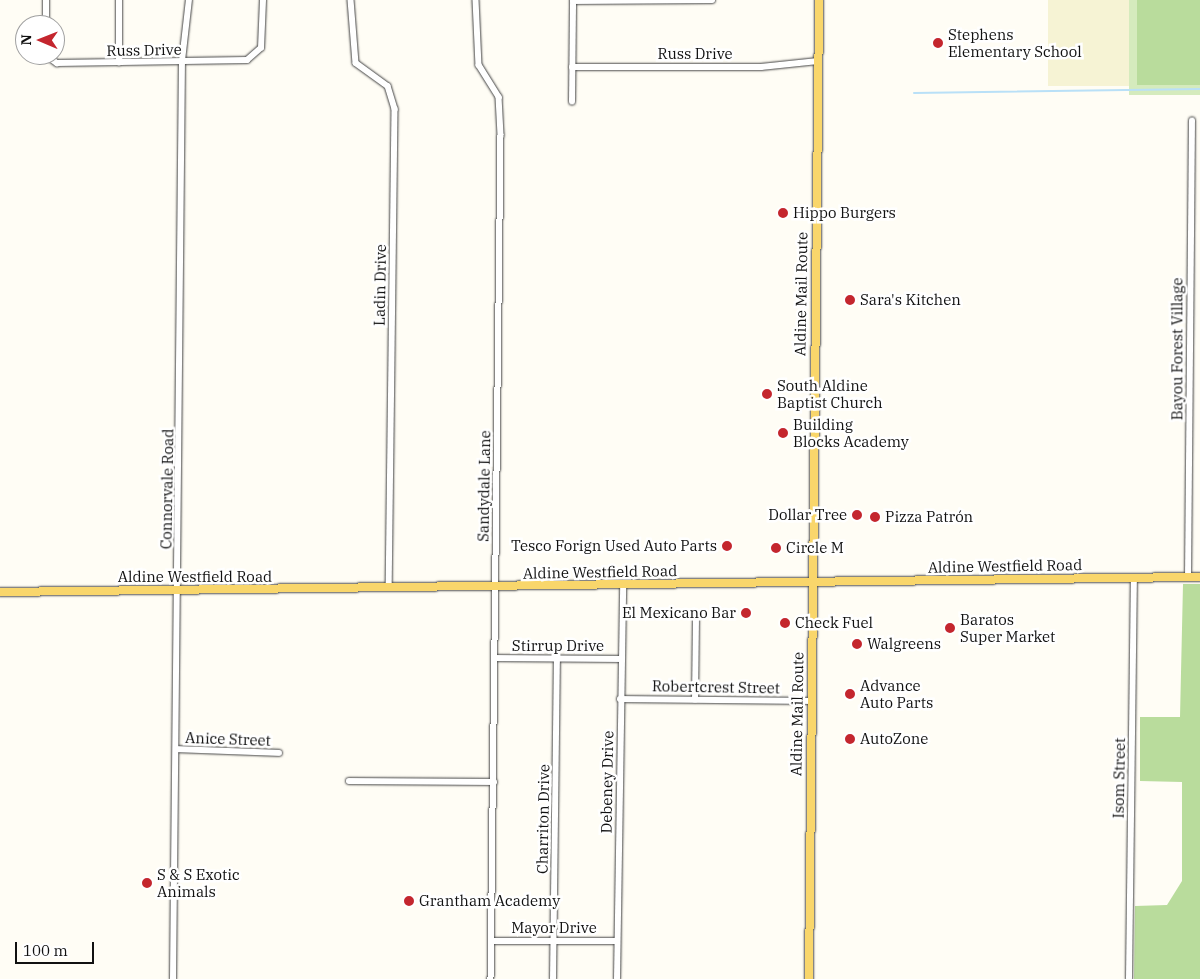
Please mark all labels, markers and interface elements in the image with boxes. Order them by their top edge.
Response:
north arrow [15,15,65,65]
place label: Stephens Elementary School [948,25,1082,60]
text: N [17,34,35,45]
marker: Stephens Elementary School [932,37,944,49]
street label: Russ Drive [106,40,182,60]
street label: Russ Drive [657,45,733,63]
place label: Hippo Burgers [793,204,896,222]
marker: Hippo Burgers [777,207,789,219]
street label: Aldine Mail Route [791,232,811,356]
street label: Ladin Drive [370,244,390,326]
street label: Bayou Forest Village [1168,278,1186,420]
place label: Sara's Kitchen [860,291,961,309]
marker: Sara's Kitchen [844,294,856,306]
place label: South Aldine Baptist Church [777,376,883,411]
marker: South Aldine Baptist Church [761,388,773,400]
place label: Building Blocks Academy [793,415,909,450]
marker: Building Blocks Academy [777,427,789,439]
street label: Connorvale Road [157,429,177,549]
street label: Sandydale Lane [474,430,494,542]
place label: Dollar Tree [768,506,847,524]
place label: Pizza Patrón [885,508,973,526]
marker: Dollar Tree [851,509,863,521]
marker: Pizza Patrón [869,511,881,523]
place label: Tesco Forign Used Auto Parts [511,537,717,555]
place label: Circle M [786,539,844,557]
marker: Tesco Forign Used Auto Parts [721,540,733,552]
marker: Circle M [770,542,782,554]
street label: Aldine Westfield Road [928,556,1082,576]
street label: Aldine Westfield Road [523,562,677,582]
street label: Aldine Westfield Road [118,568,272,586]
place label: El Mexicano Bar [622,604,736,622]
marker: El Mexicano Bar [740,607,752,619]
place label: Baratos Super Market [960,610,1055,645]
place label: Check Fuel [795,614,873,632]
marker: Check Fuel [779,617,791,629]
marker: Baratos Super Market [944,622,956,634]
place label: Walgreens [867,635,941,653]
street label: Stirrup Drive [512,637,604,655]
marker: Walgreens [851,638,863,650]
street label: Aldine Mail Route [787,652,807,776]
place label: Advance Auto Parts [860,676,933,711]
street label: Robertcrest Street [652,677,780,697]
marker: Advance Auto Parts [844,688,856,700]
street label: Anice Street [185,729,271,749]
place label: AutoZone [860,730,928,748]
street label: Debeney Drive [597,731,617,833]
marker: AutoZone [844,733,856,745]
street label: Isom Street [1109,737,1129,819]
street label: Charriton Drive [533,764,553,874]
place label: S & S Exotic Animals [157,865,240,900]
marker: S & S Exotic Animals [141,877,153,889]
place label: Grantham Academy [419,892,560,910]
marker: Grantham Academy [403,895,415,907]
street label: Mayor Drive [511,919,597,937]
scale bar [18,932,96,964]
text: 100 m [23,941,68,960]

